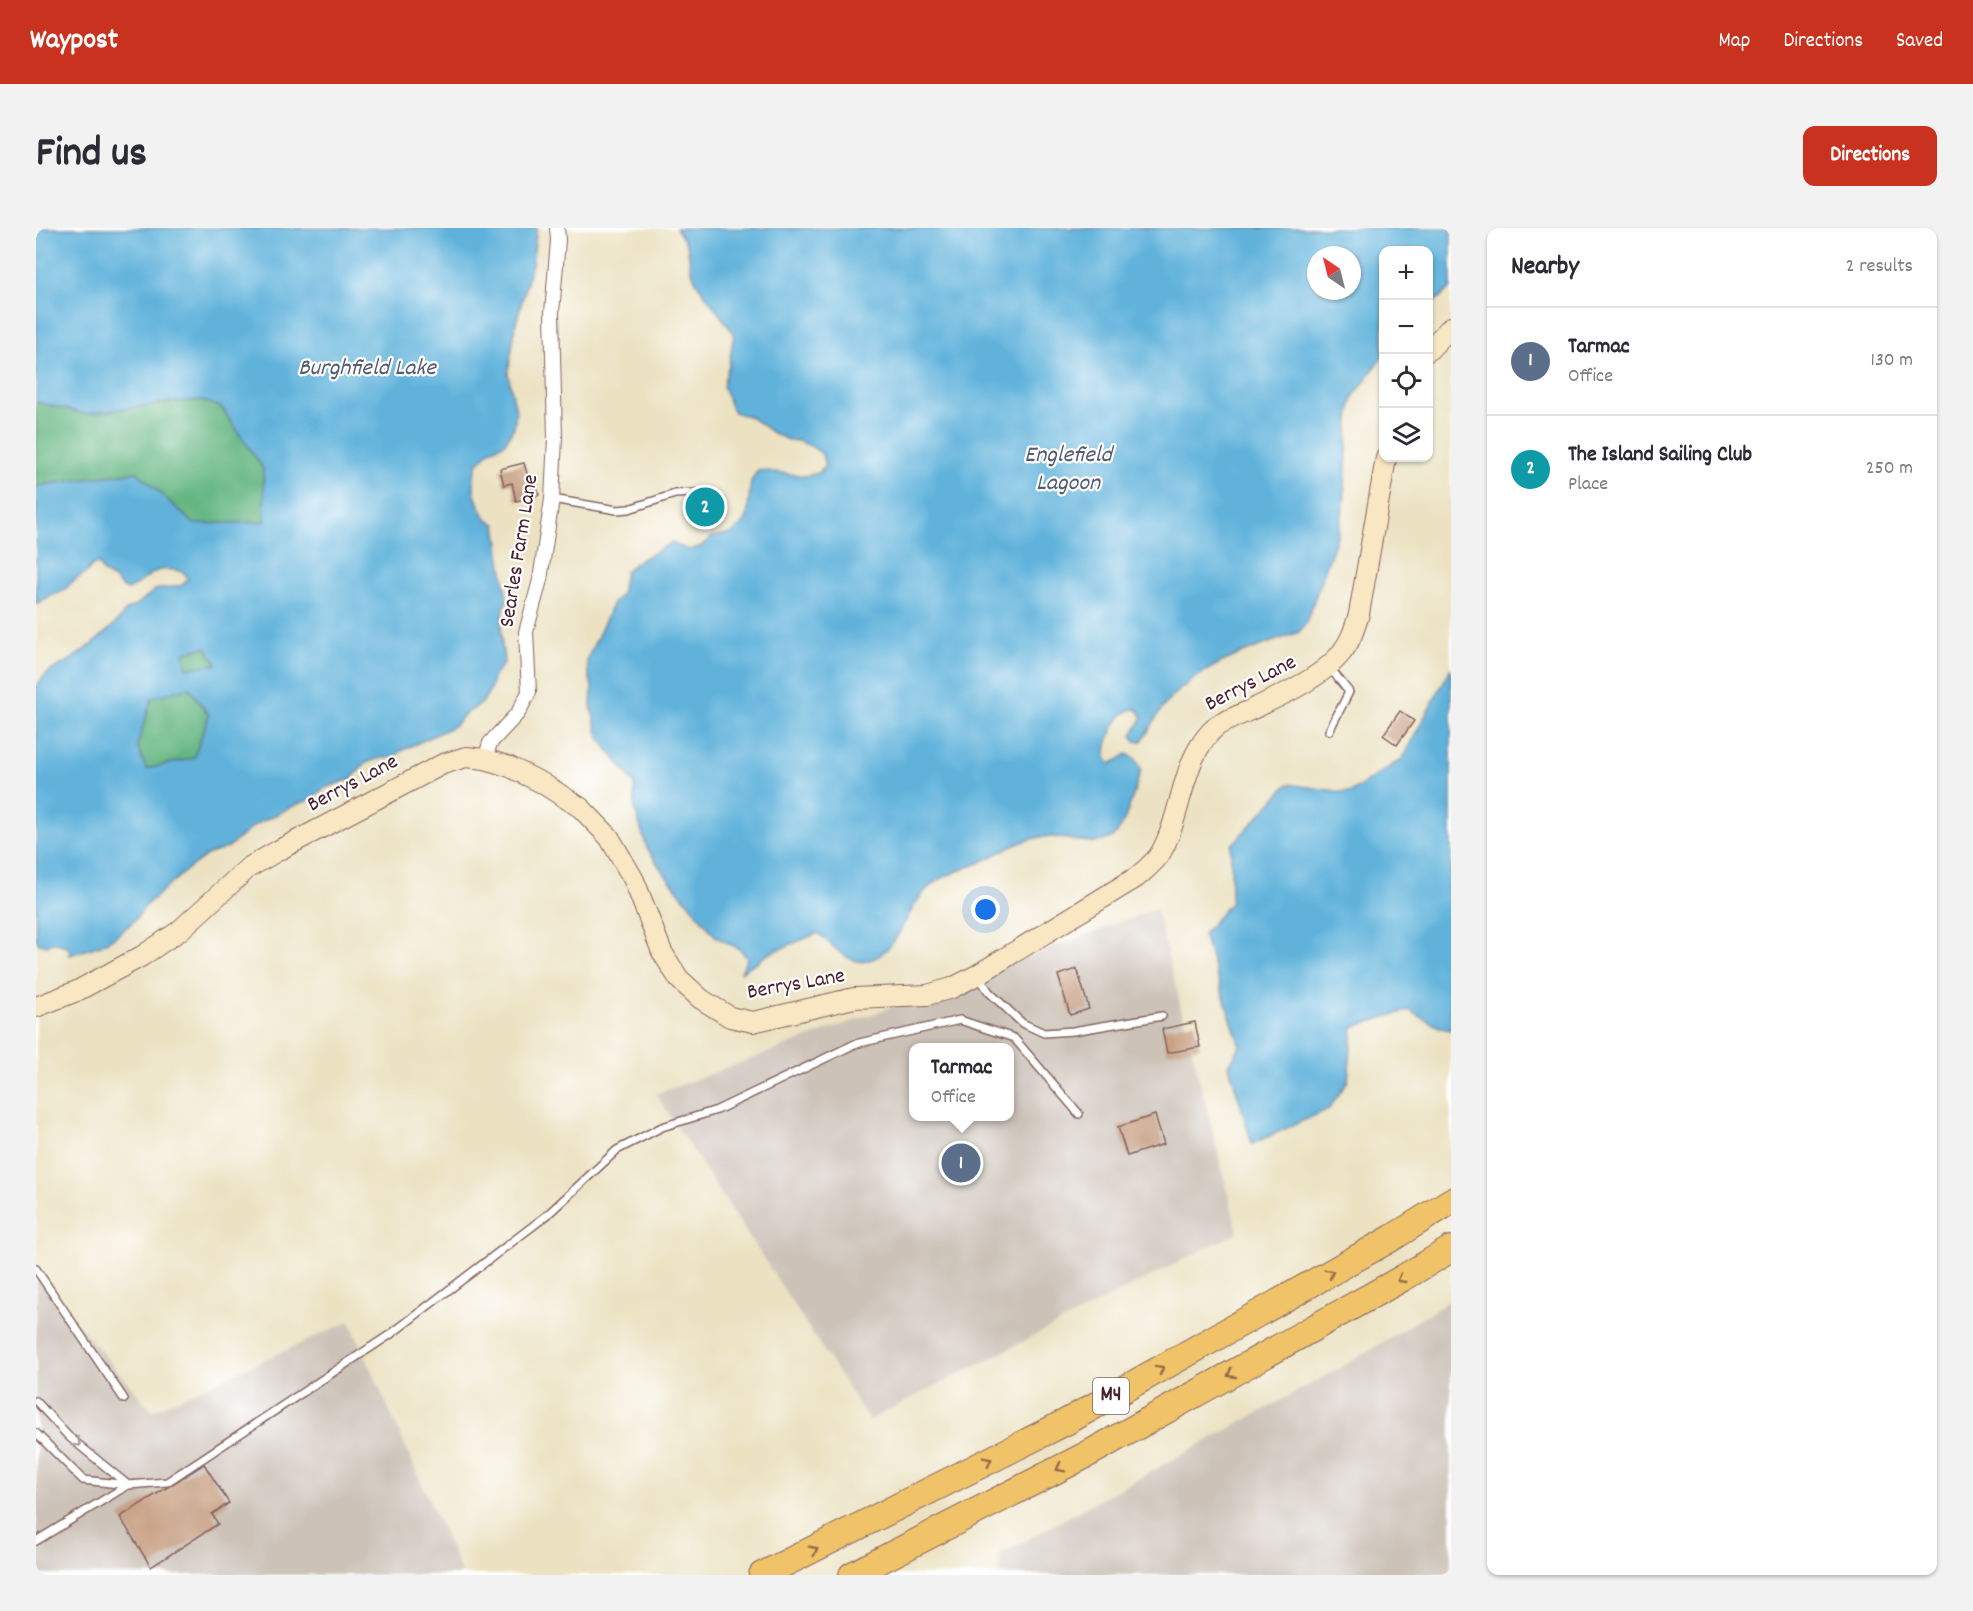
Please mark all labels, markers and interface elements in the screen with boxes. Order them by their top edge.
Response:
text: Waypost [30,22,118,62]
text: Map [1719,27,1750,57]
text: Directions [1783,27,1863,57]
text: Saved [1896,27,1943,57]
text: Find us [36,126,147,186]
button: Directions [1803,126,1937,186]
north arrow [1307,246,1361,300]
map controls [1379,246,1433,462]
button: + [1379,246,1433,300]
text: Nearby [1511,249,1579,286]
text: 2 results [1846,253,1913,281]
button: − [1379,300,1433,354]
text: Tarmac [1568,332,1630,363]
text: 1 [1528,347,1533,375]
text: 130 m [1871,347,1913,375]
water label: Burghfield Lake [298,352,437,386]
button: locate [1379,354,1433,408]
text: Office [1568,363,1613,391]
button: layers [1379,408,1433,462]
water label: Englefield Lagoon [1024,439,1114,501]
text: The Island Sailing Club [1568,440,1752,471]
text: 2 [1526,455,1535,483]
text: 250 m [1866,455,1913,483]
text: Place [1568,471,1608,499]
street label: Searles Farm Lane [493,472,547,630]
pin: 2 [686,484,724,530]
street label: Berrys Lane [1200,648,1302,720]
street label: Berrys Lane [302,747,404,821]
your location [971,895,1000,924]
street label: Berrys Lane [745,961,847,1009]
popup [909,1043,1014,1121]
text: Tarmac [931,1053,992,1084]
text: Office [931,1084,976,1112]
pin: 1 [942,1140,980,1186]
one-way arrow [1324,1269,1334,1280]
one-way arrow [1397,1272,1407,1283]
one-way arrow [1154,1365,1164,1376]
one-way arrow [1227,1367,1237,1378]
road number: M4 [1093,1378,1129,1414]
one-way arrow [70,1435,81,1446]
one-way arrow [982,1457,993,1469]
one-way arrow [1056,1461,1066,1472]
one-way arrow [808,1545,819,1557]

